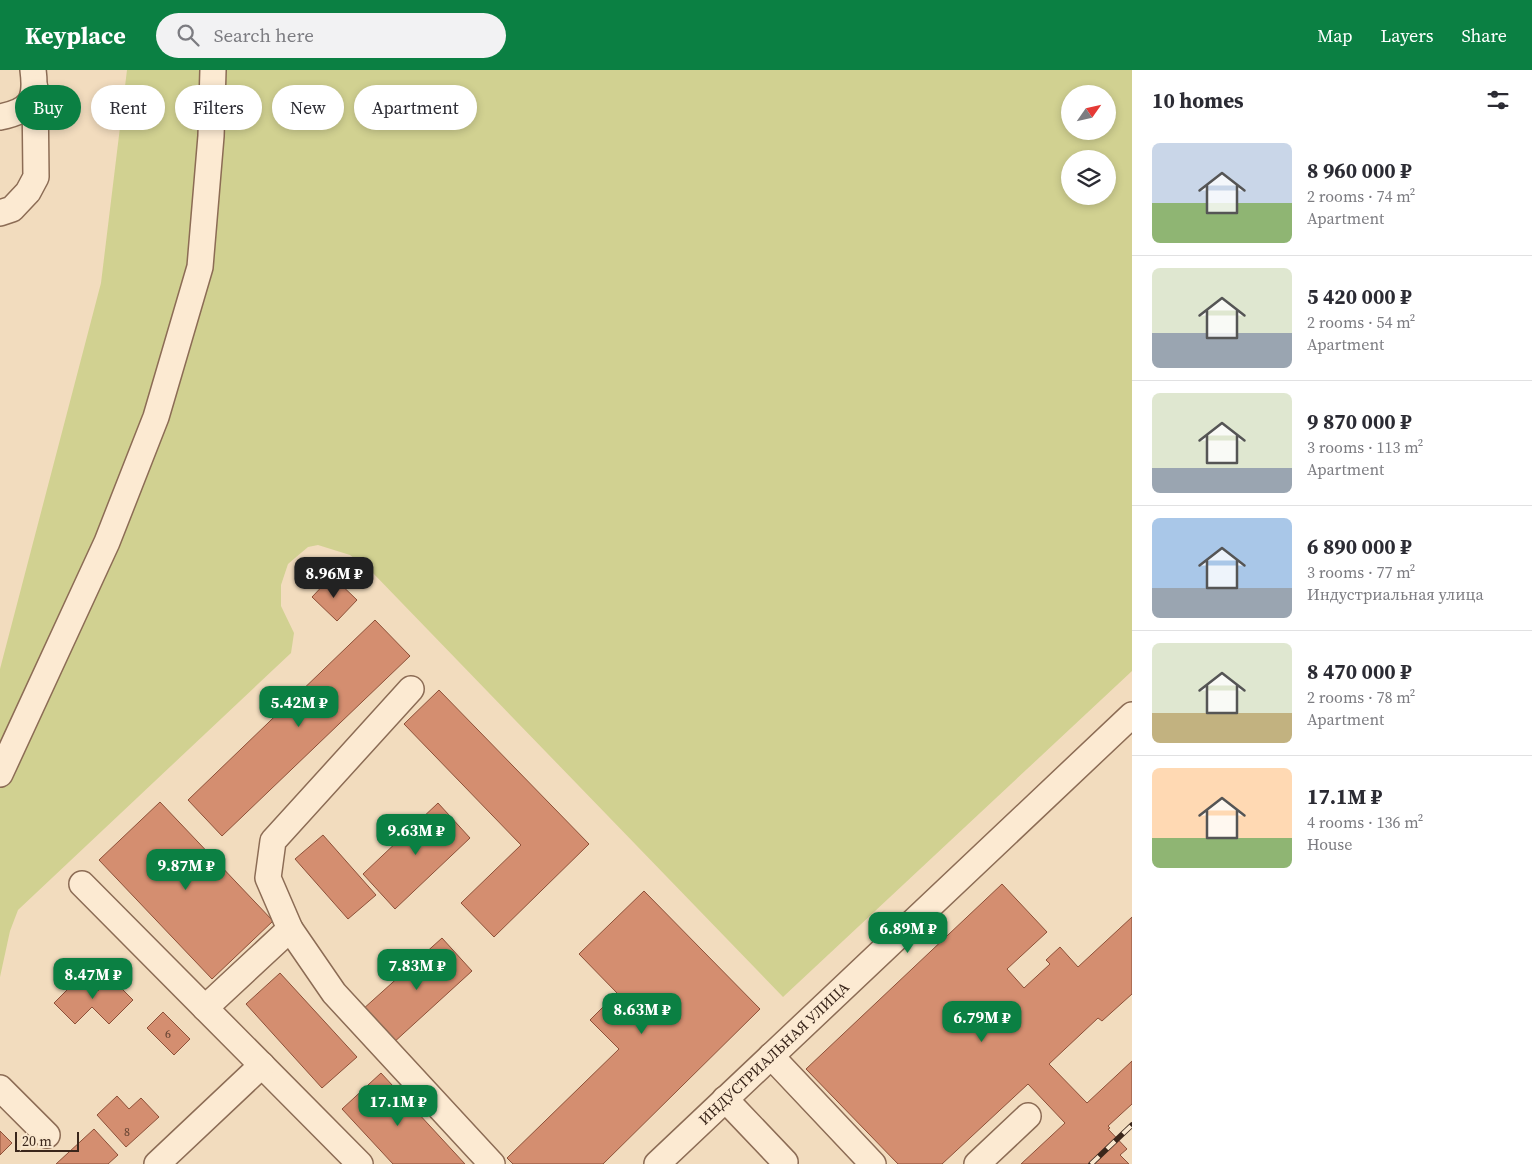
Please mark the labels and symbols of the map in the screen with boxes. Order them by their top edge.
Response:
north arrow [1061,85,1116,140]
pin: 8.96M ₽ [288,556,380,599]
pin: 5.42M ₽ [253,686,345,728]
pin: 9.63M ₽ [370,814,462,856]
pin: 9.87M ₽ [140,848,232,891]
pin: 6.89M ₽ [862,912,954,954]
pin: 7.83M ₽ [371,948,463,991]
pin: 8.47M ₽ [47,958,139,1000]
street label: ИНДУСТРИАЛЬНАЯ УЛИЦА [694,977,854,1129]
pin: 8.63M ₽ [596,992,688,1035]
pin: 6.79M ₽ [936,1000,1028,1043]
house number: 6 [165,1026,171,1042]
pin: 17.1M ₽ [352,1084,444,1127]
house number: 8 [124,1124,130,1140]
scale bar [15,1129,79,1152]

